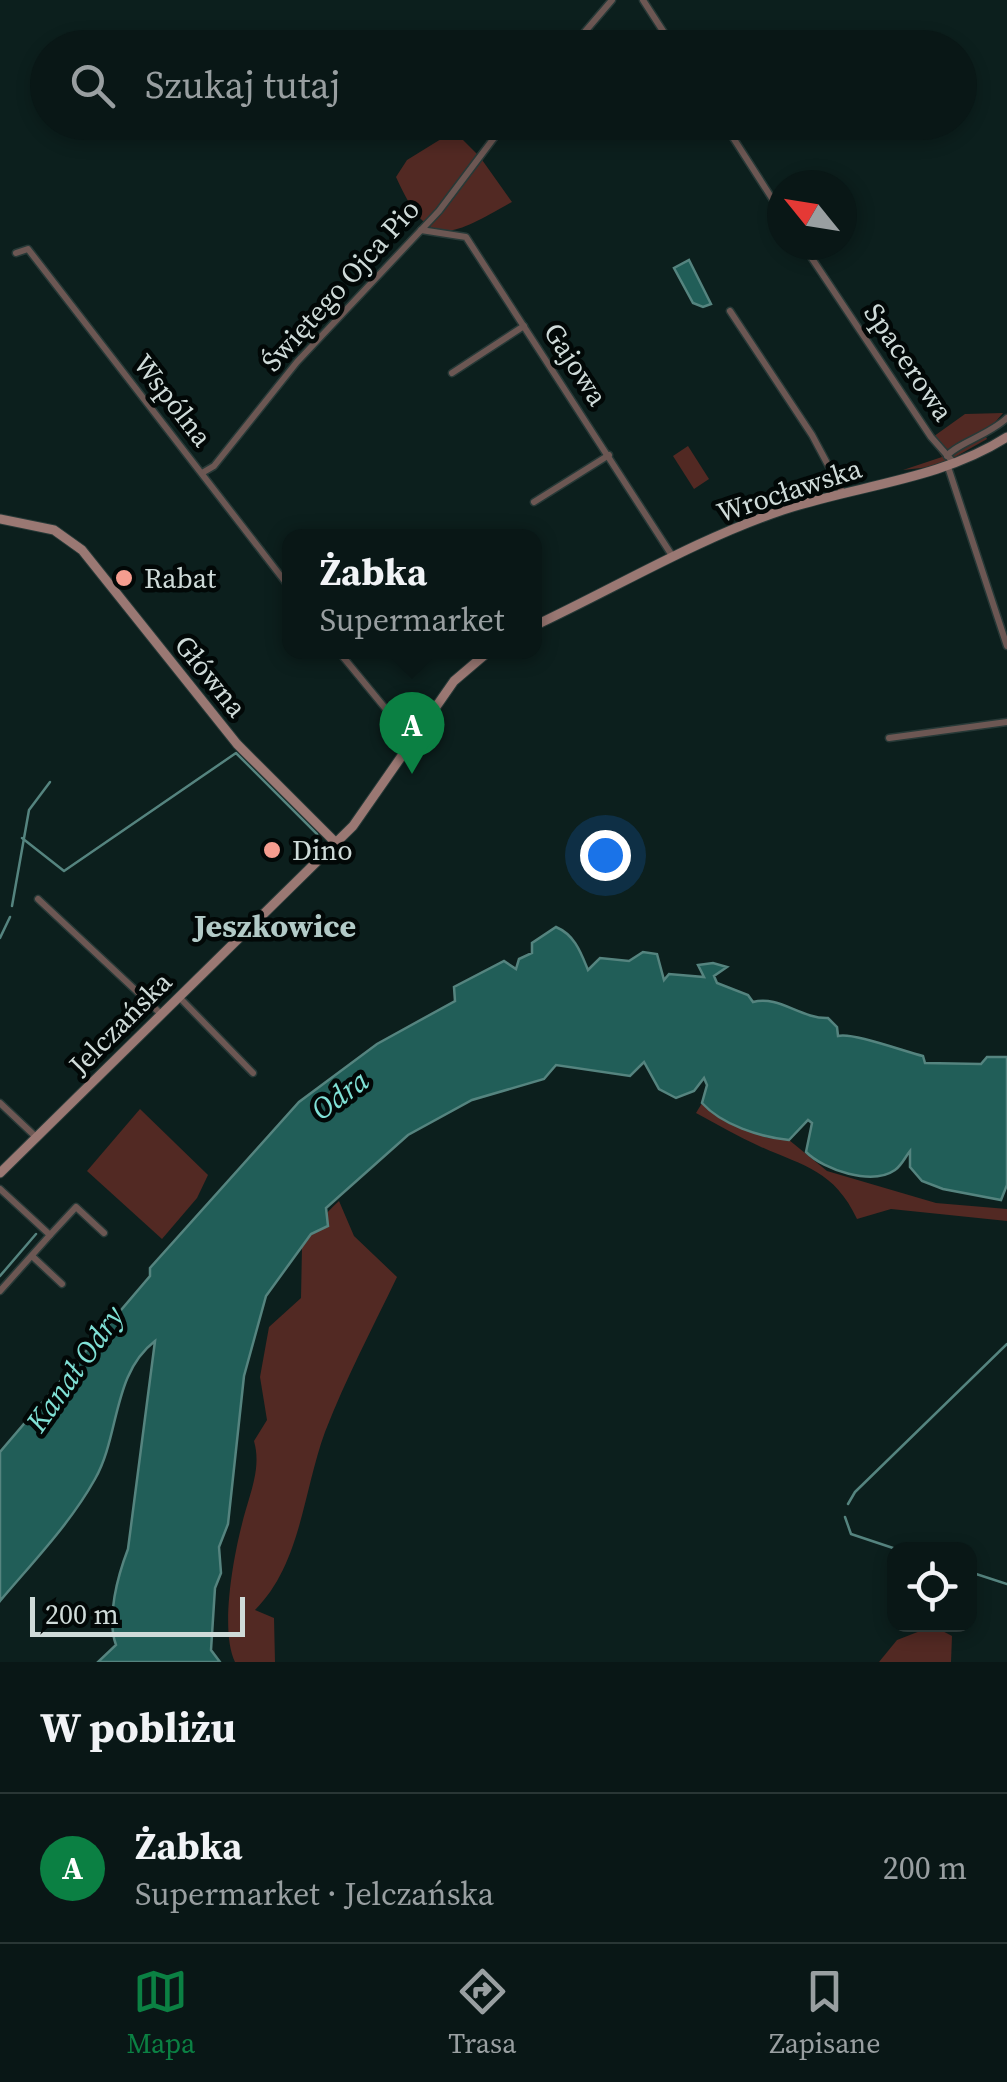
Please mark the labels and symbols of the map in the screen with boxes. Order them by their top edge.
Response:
north arrow [767,170,857,260]
street label: Świętego Ojca Pio [252,191,428,379]
street label: Spacerowa [856,296,963,429]
street label: Gajowa [535,315,617,413]
street label: Wspólna [125,346,222,455]
street label: Wrocławska [712,449,867,531]
place label: Rabat [144,559,217,597]
marker: Rabat [113,567,135,589]
street label: Główna [166,627,256,726]
pin: A [380,692,444,774]
your location [580,830,631,881]
place label: Dino [292,831,353,869]
marker: Dino [261,839,283,861]
district label: Jeszkowice [192,904,356,948]
street label: Jelczańska [59,963,180,1084]
water label: Odra [303,1060,377,1129]
water label: Kanał Odry [15,1297,134,1441]
scale bar [30,1592,245,1636]

